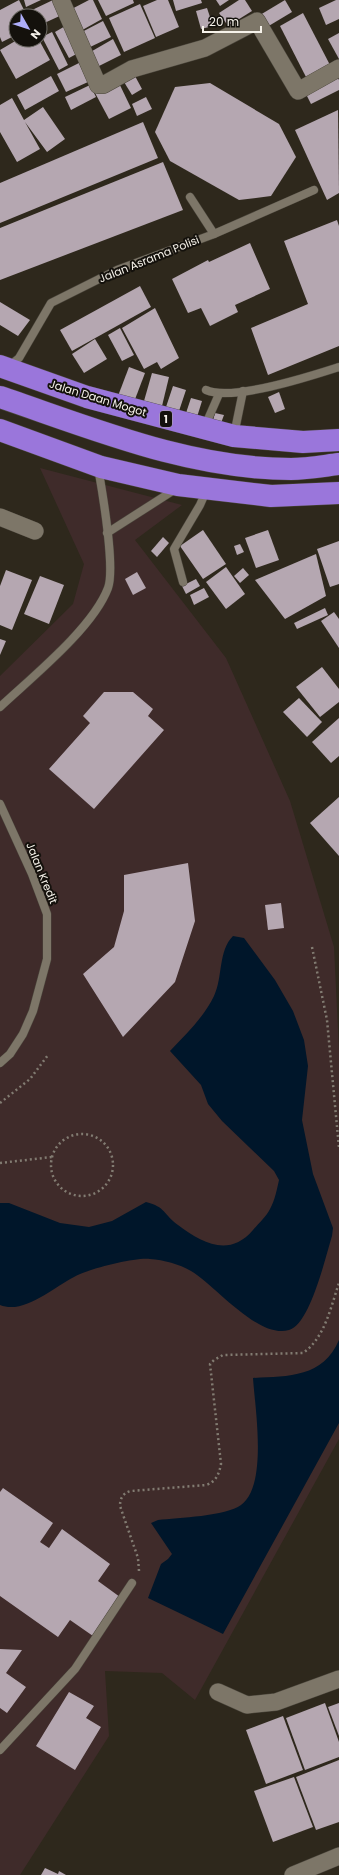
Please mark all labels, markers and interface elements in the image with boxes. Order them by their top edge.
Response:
north arrow [8,8,48,48]
scale bar [203,8,261,34]
text: 20 m [209,13,239,30]
text: N [27,26,45,43]
street label: Jalan Asrama Polisi [96,231,202,286]
street label: Jalan Daan Mogot [47,376,149,420]
road number: 1 [160,411,172,427]
street label: Jalan Kredit [22,840,62,906]

